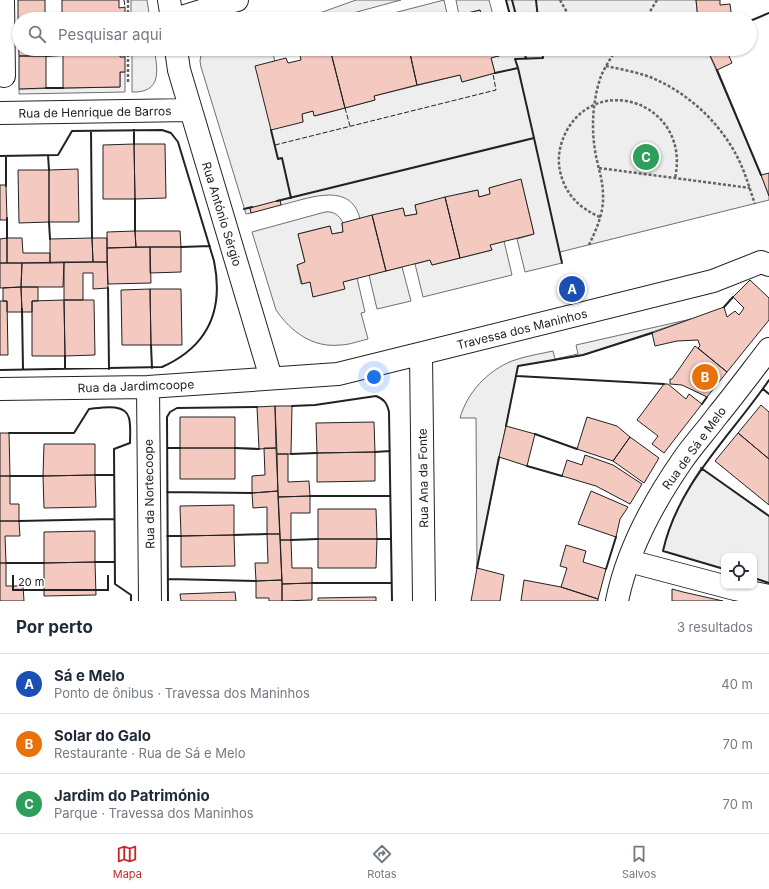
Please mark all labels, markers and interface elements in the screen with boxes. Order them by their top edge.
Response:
search box [12,12,757,56]
icon: search [26,23,48,45]
text: Pesquisar aqui [58,25,162,44]
street label: Rua de Henrique de Barros [18,103,172,121]
pin: C [633,142,659,172]
street label: Rua António Sérgio [199,160,245,268]
pin: A [559,274,585,304]
street label: Travessa dos Maninhos [455,306,589,352]
pin: B [692,362,718,392]
your location [364,367,384,387]
street label: Rua da Jardimcoope [77,376,195,396]
street label: Rua de Sá e Melo [659,404,729,492]
street label: Rua Ana da Fonte [415,428,431,528]
street label: Rua da Nortecoope [141,439,157,549]
map controls [721,553,757,589]
button: locate [721,553,757,589]
scale bar [12,573,109,592]
text: 20 m [18,575,44,589]
text: Por perto [16,617,93,637]
text: 3 resultados [677,619,753,635]
text: Sá e Melo [54,666,125,685]
text: A [24,676,34,692]
text: 40 m [721,676,753,692]
text: Ponto de ônibus · Travessa dos Maninhos [54,685,310,701]
text: Solar do Galo [54,726,151,745]
text: B [25,736,33,752]
text: 70 m [723,736,753,752]
text: Restaurante · Rua de Sá e Melo [54,745,246,761]
text: Jardim do Património [54,786,210,805]
text: C [24,796,34,812]
text: 70 m [723,796,753,812]
text: Parque · Travessa dos Maninhos [54,805,254,821]
tab: Mapa [113,843,142,881]
tab: Rotas [367,843,396,881]
tab: Salvos [622,843,656,881]

